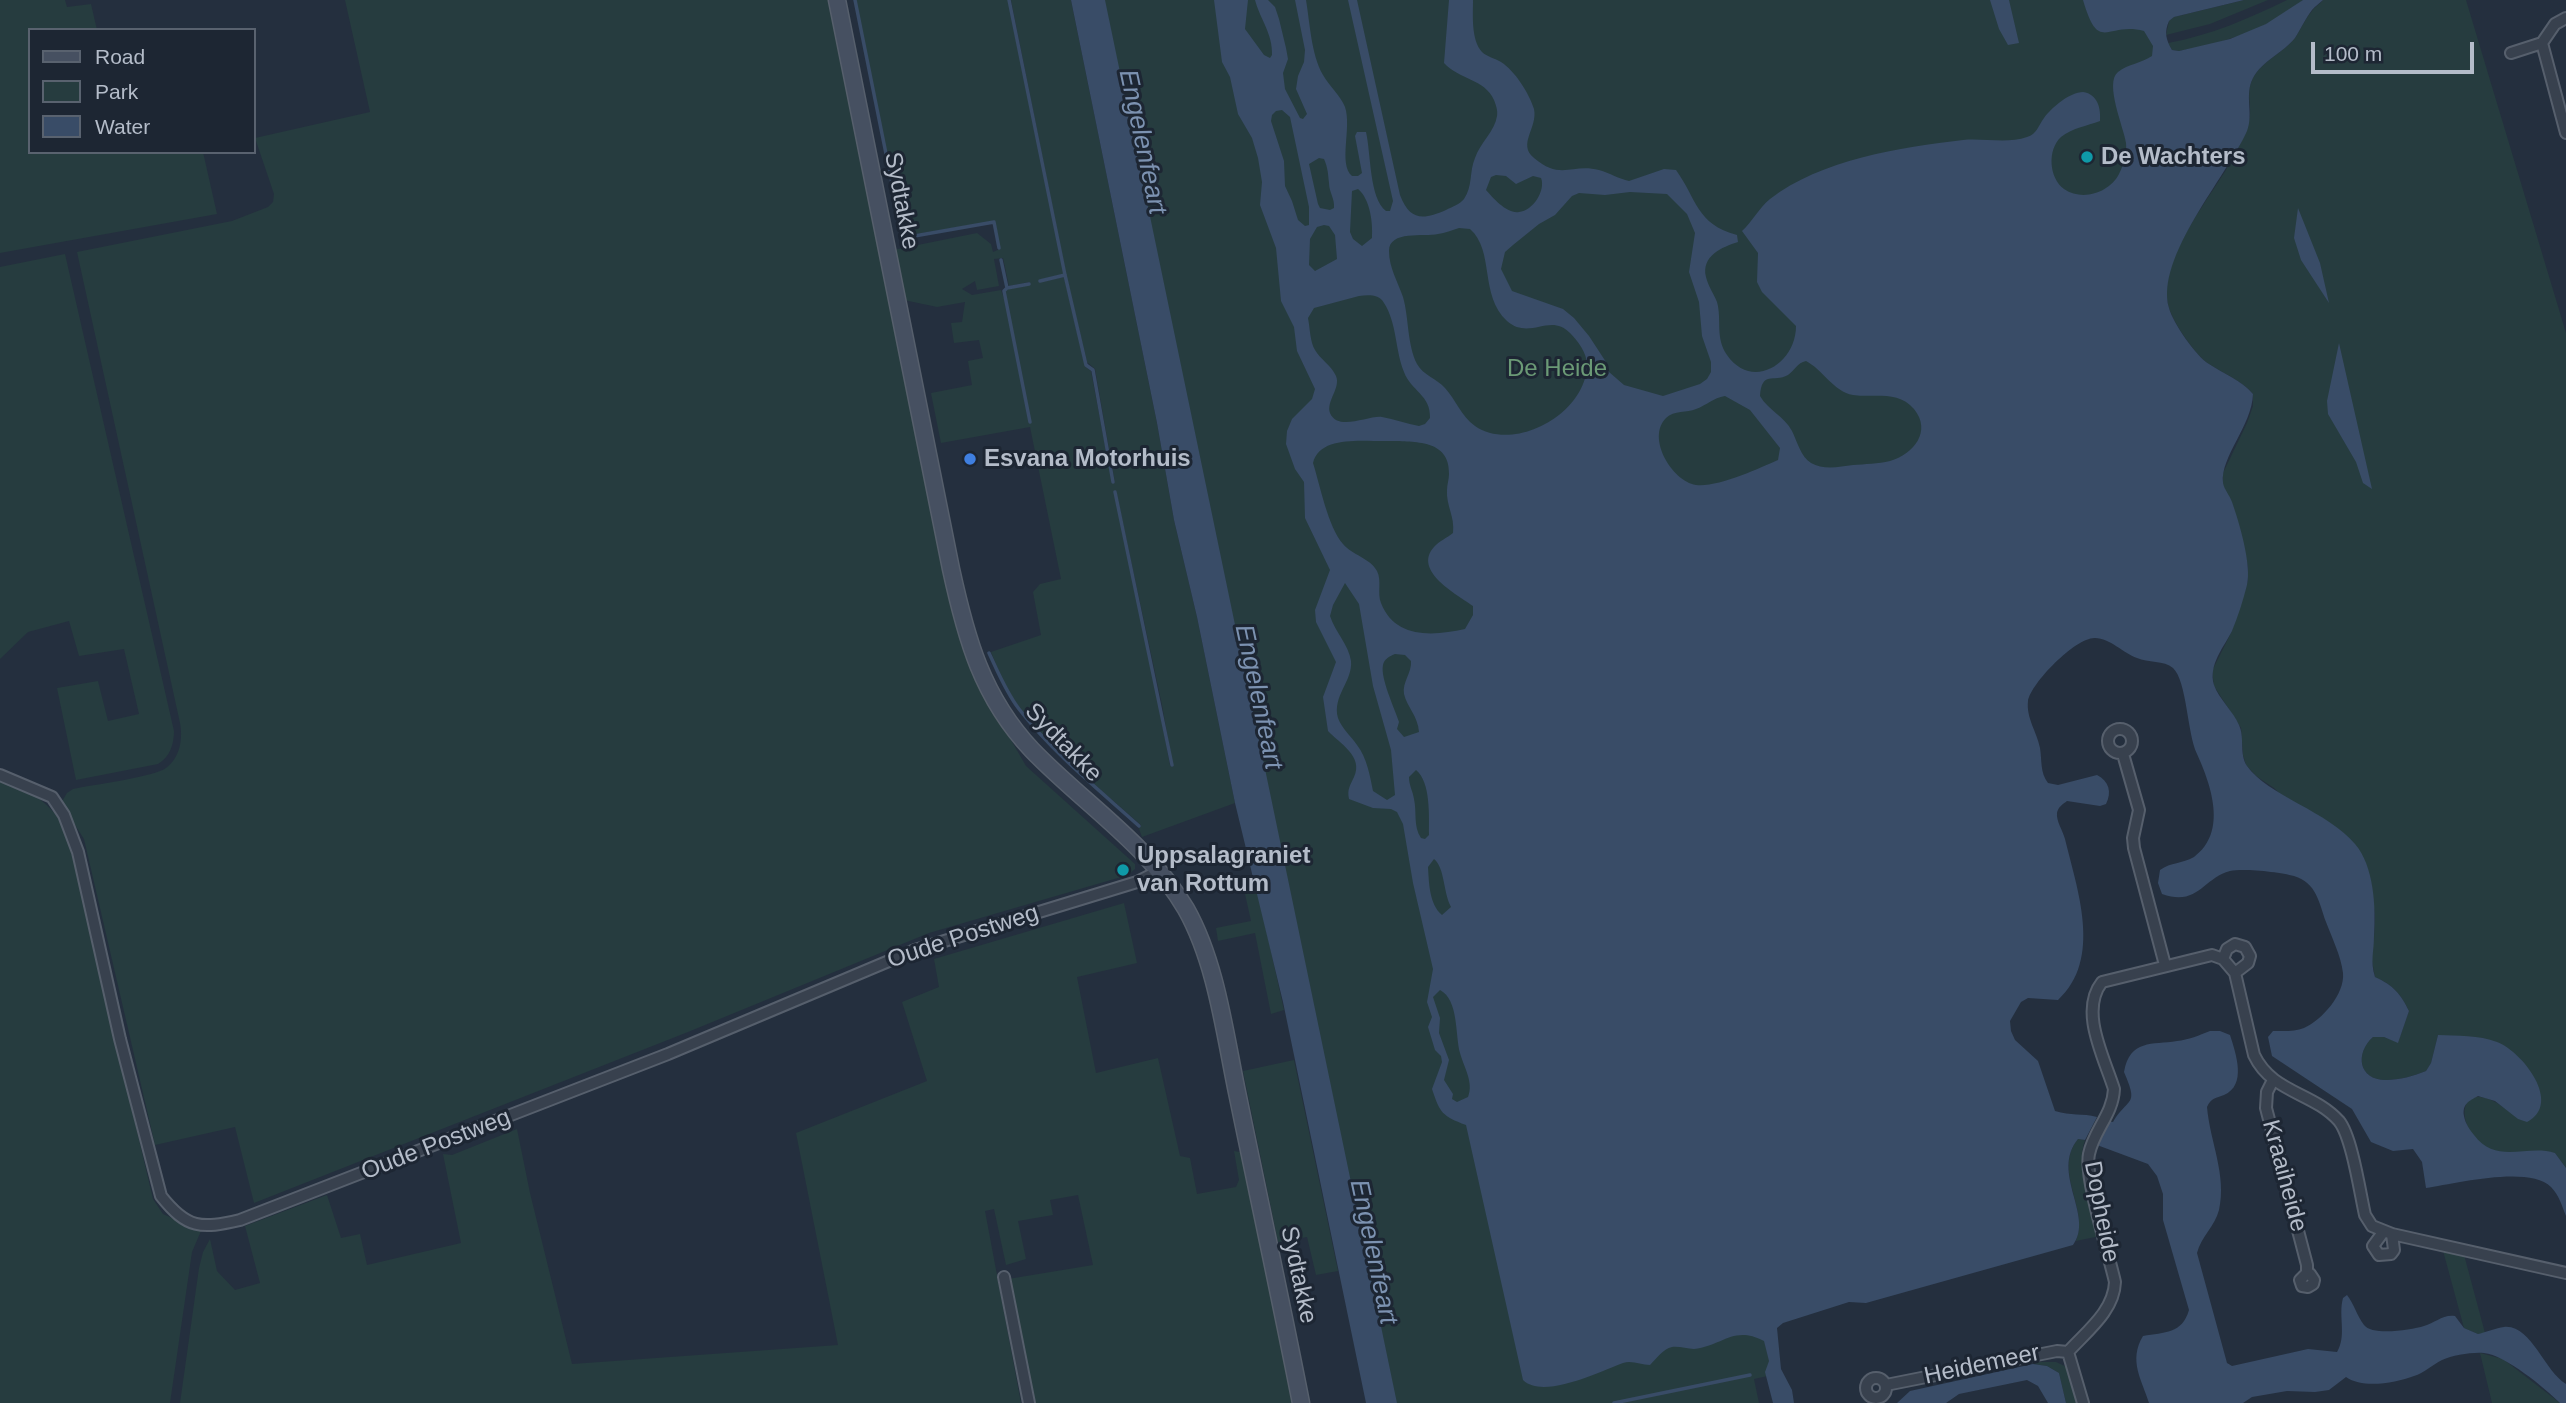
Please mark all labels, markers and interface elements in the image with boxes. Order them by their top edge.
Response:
legend [28,28,256,154]
scale bar [2314,28,2477,72]
text: 100 m [2324,42,2382,65]
text: Road [95,45,145,68]
water label: Engelenfeart [1111,67,1173,217]
text: Park [95,80,138,103]
text: Water [95,115,150,138]
place label: De Wachters [2101,143,2245,171]
marker: De Wachters [2079,149,2095,165]
street label: Sydtakke [877,150,925,252]
park label: De Heide [1507,355,1607,383]
place label: Esvana Motorhuis [984,445,1191,473]
marker: Esvana Motorhuis [962,451,978,467]
water label: Engelenfeart [1227,622,1289,772]
street label: Sydtakke [1018,697,1108,789]
place label: Uppsalagraniet van Rottum [1137,842,1310,898]
marker: Uppsalagraniet van Rottum [1115,862,1131,878]
street label: Oude Postweg [884,899,1042,975]
street label: Oude Postweg [357,1103,515,1187]
street label: Kraaiheide [2255,1117,2313,1235]
street label: Dopheide [2077,1159,2125,1265]
water label: Engelenfeart [1342,1177,1404,1327]
street label: Sydtakke [1274,1224,1322,1326]
street label: Heidemeer [1922,1339,2042,1391]

